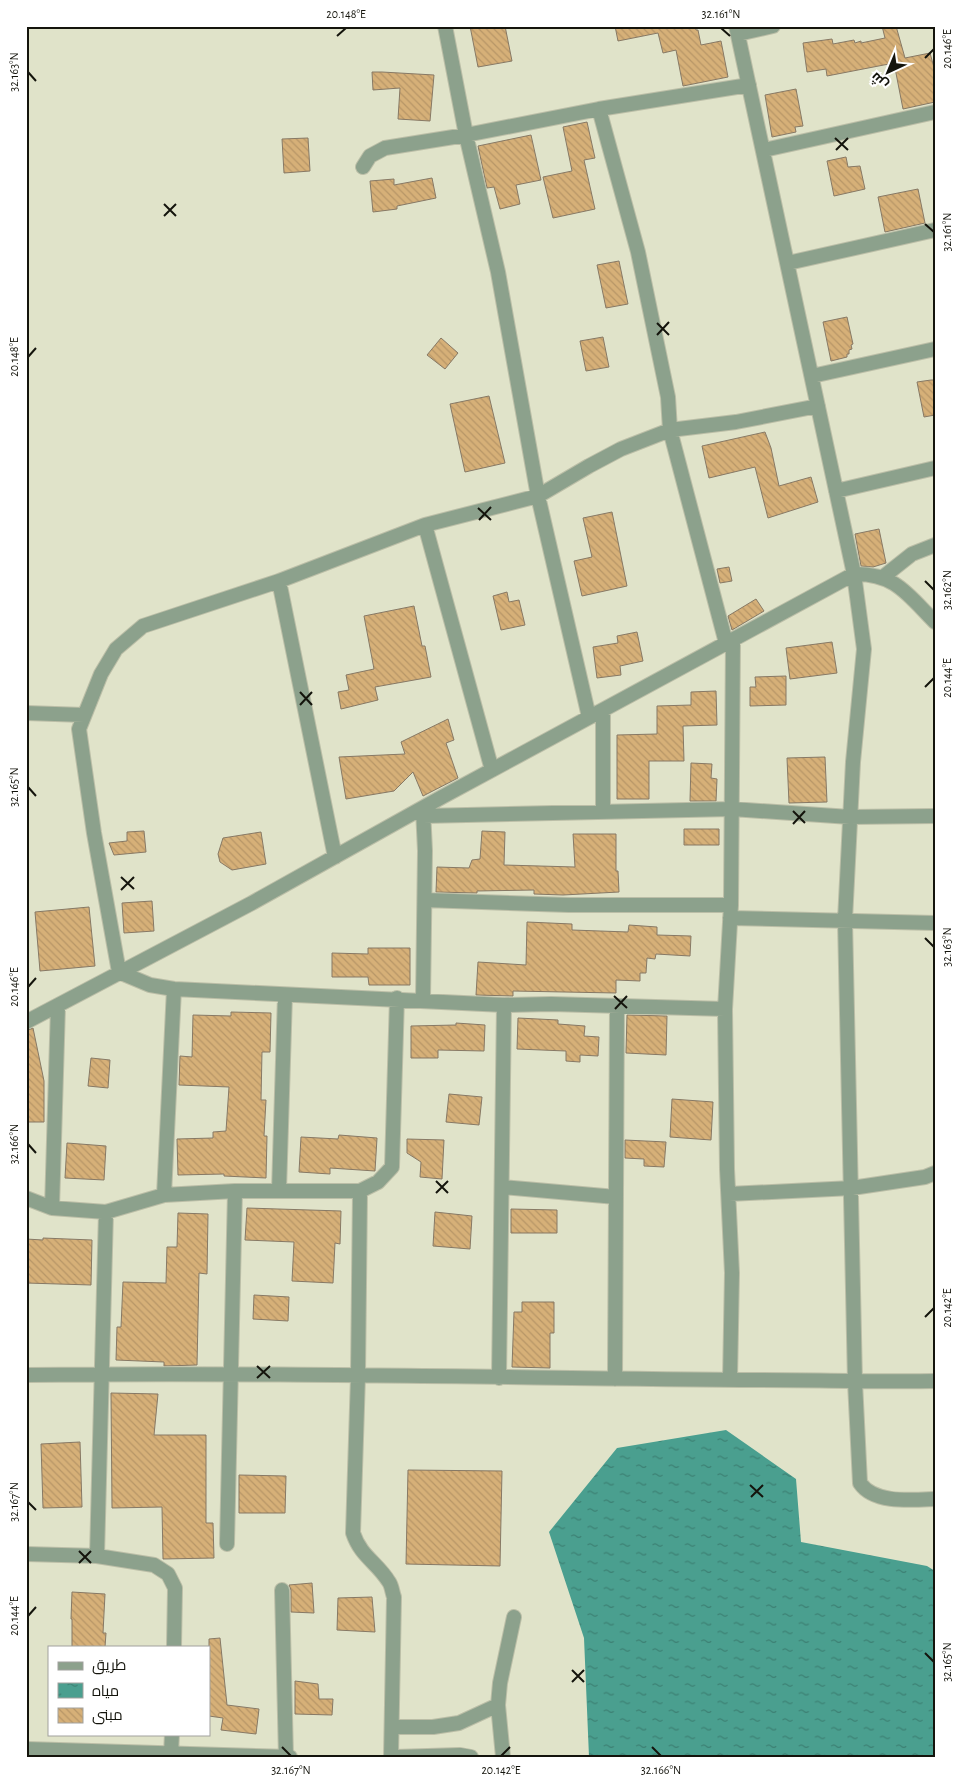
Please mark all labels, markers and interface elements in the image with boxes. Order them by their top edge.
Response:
text: 20.148°E [326,8,366,20]
text: 32.161°N [702,8,740,20]
text: 20.146°E [941,29,953,69]
north arrow [864,48,914,98]
text: 32.163°N [8,52,20,92]
text: ش [867,69,892,93]
text: 32.161°N [941,213,953,251]
text: 20.148°E [8,337,20,377]
text: 32.162°N [941,570,953,610]
text: 20.144°E [941,658,953,698]
text: 32.165°N [8,767,20,807]
text: 32.163°N [941,927,953,967]
text: 20.146°E [8,967,20,1007]
text: 32.166°N [8,1124,20,1164]
text: 20.142°E [941,1288,953,1328]
text: 32.167°N [8,1482,20,1522]
text: 20.144°E [8,1596,20,1636]
text: 32.165°N [941,1642,953,1682]
legend [48,1646,210,1736]
text: طريق [92,1658,126,1675]
text: مياه [92,1684,119,1699]
text: مبنى [92,1708,123,1725]
text: 32.167°N [271,1764,311,1776]
text: 20.142°E [481,1764,521,1776]
text: 32.166°N [641,1764,681,1776]

